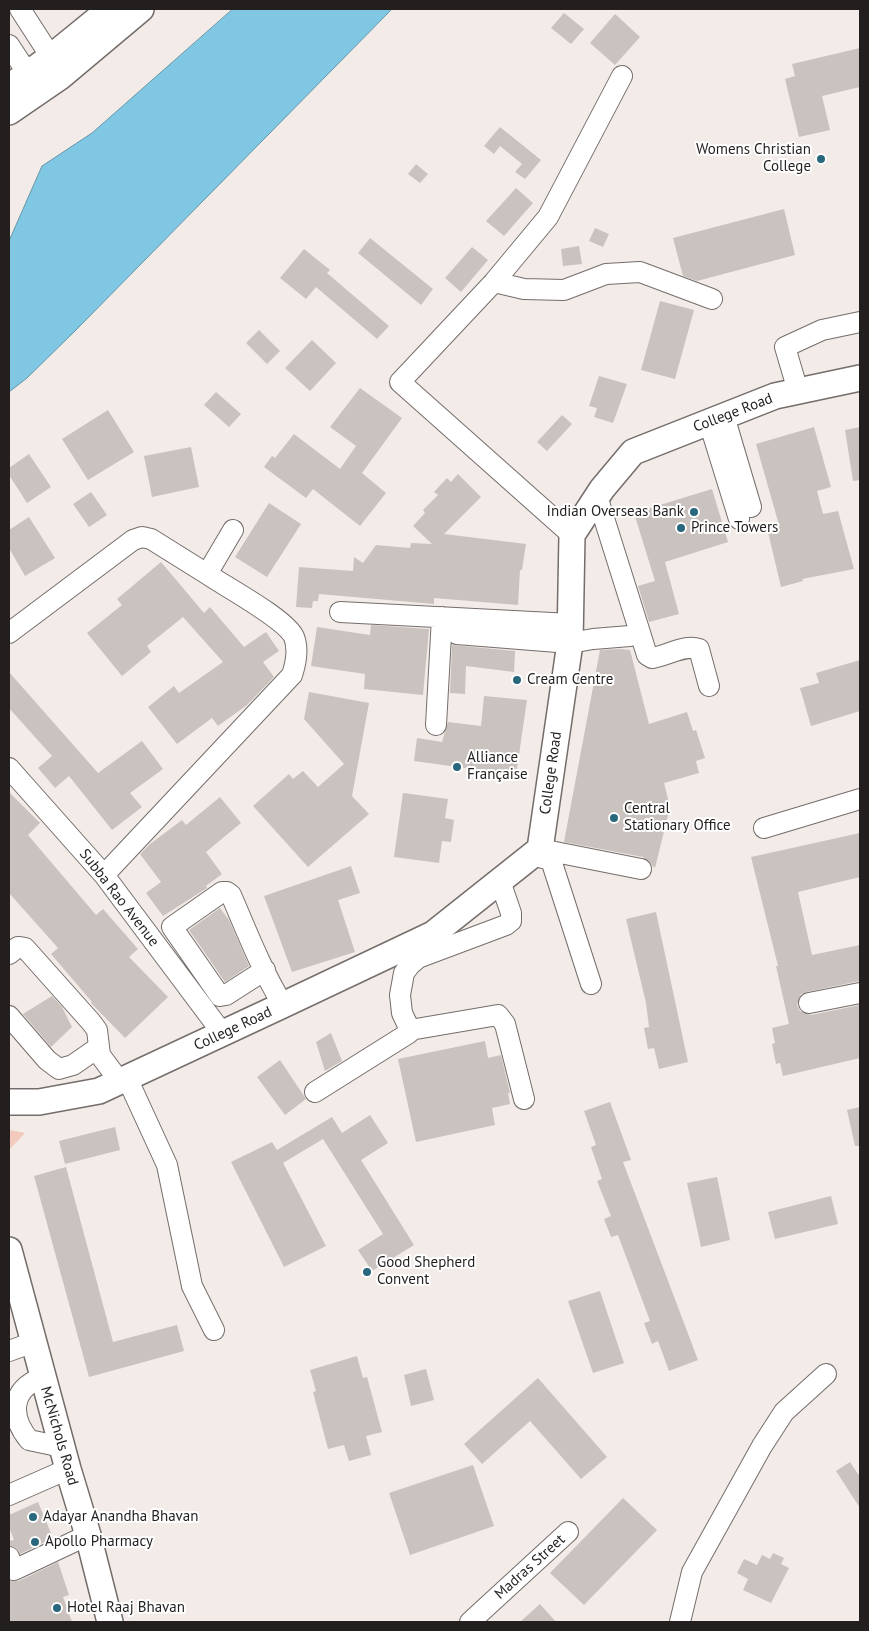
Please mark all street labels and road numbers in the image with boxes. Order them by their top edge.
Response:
street label: College Road [691,390,775,436]
street label: College Road [536,730,566,816]
street label: Subba Rao Avenue [75,846,163,950]
street label: College Road [191,1003,275,1055]
street label: McNichols Road [36,1384,82,1488]
street label: Madras Street [491,1531,569,1603]

